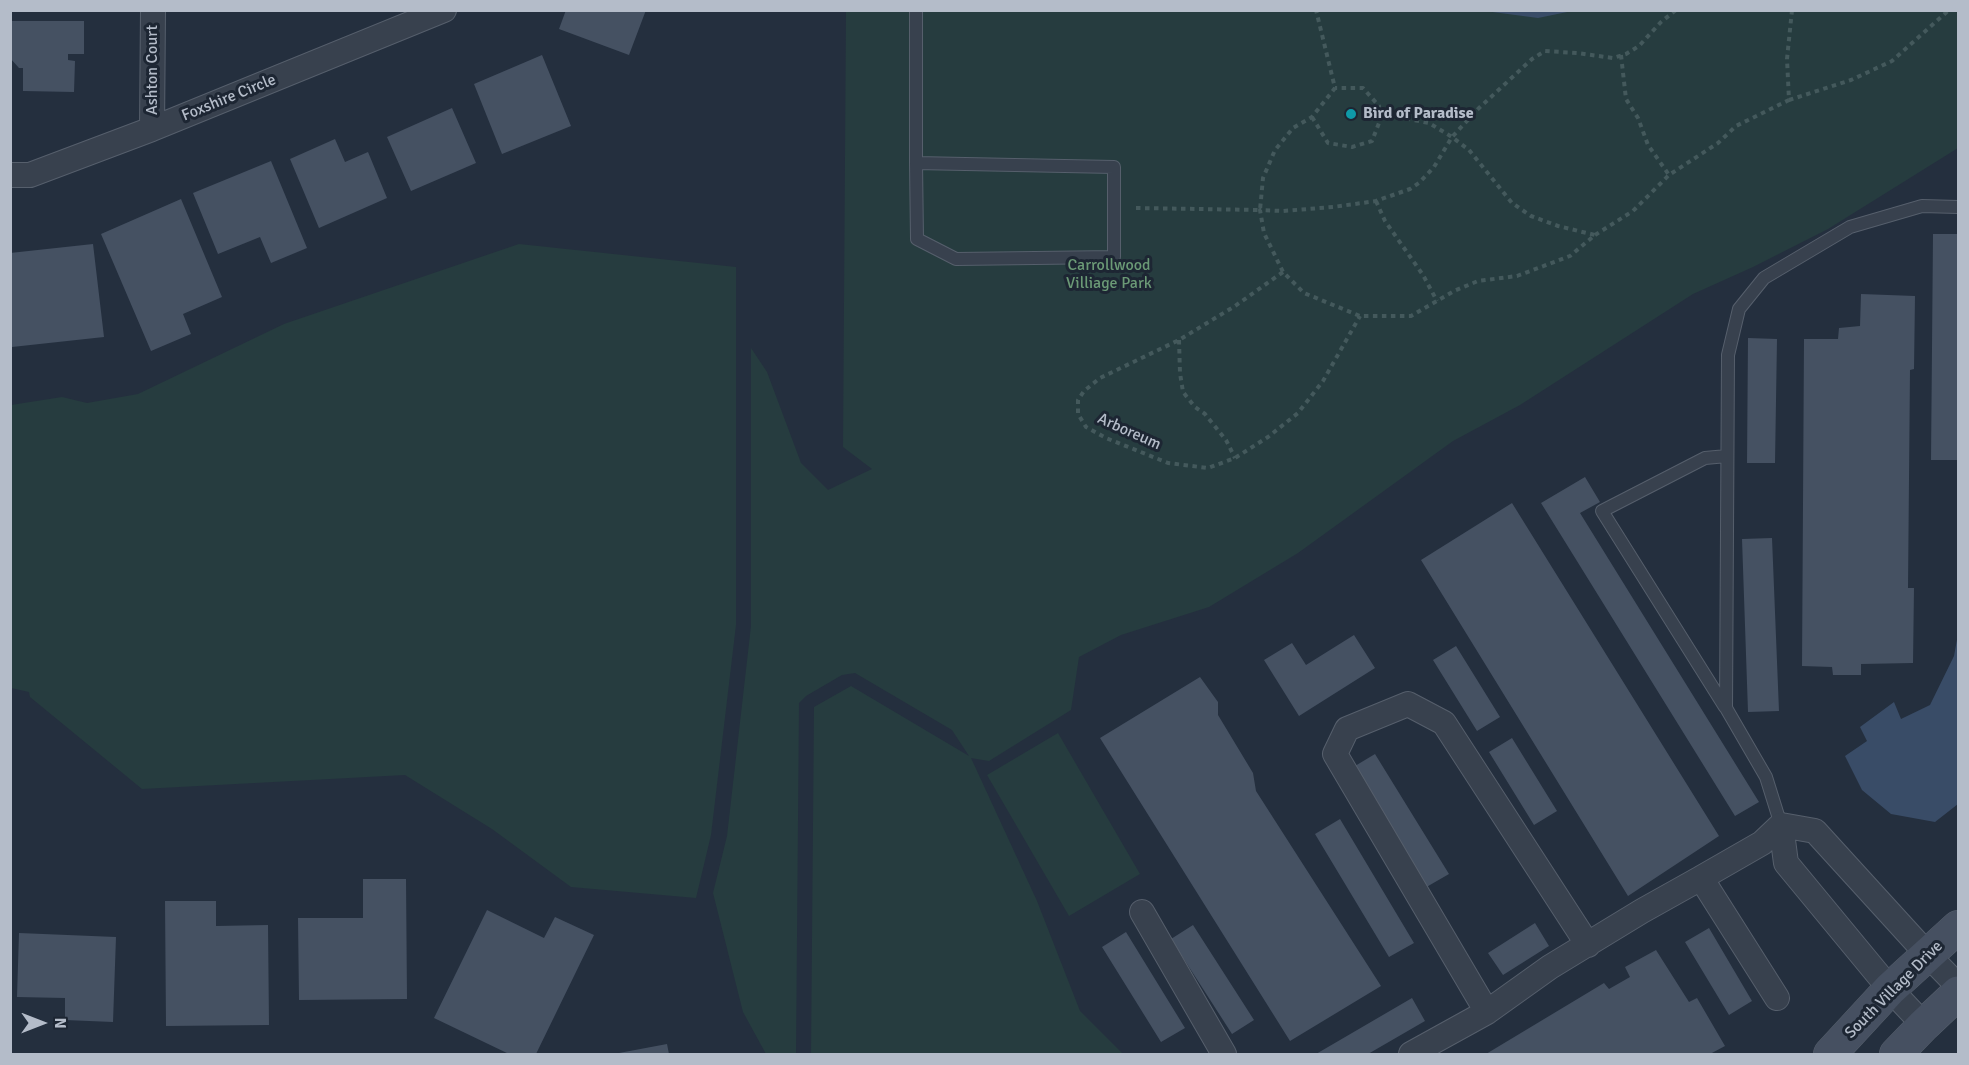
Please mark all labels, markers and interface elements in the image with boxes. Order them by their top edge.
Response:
street label: Ashton Court [143,25,163,115]
street label: Foxshire Circle [179,70,279,126]
place label: Bird of Paradise [1363,104,1474,124]
marker: Bird of Paradise [1344,107,1358,121]
park label: Carrollwood Villiage Park [1066,256,1152,294]
street label: Arboreum [1094,409,1164,455]
street label: South Village Drive [1841,937,1947,1043]
north arrow [12,993,72,1053]
text: N [50,1017,70,1029]

